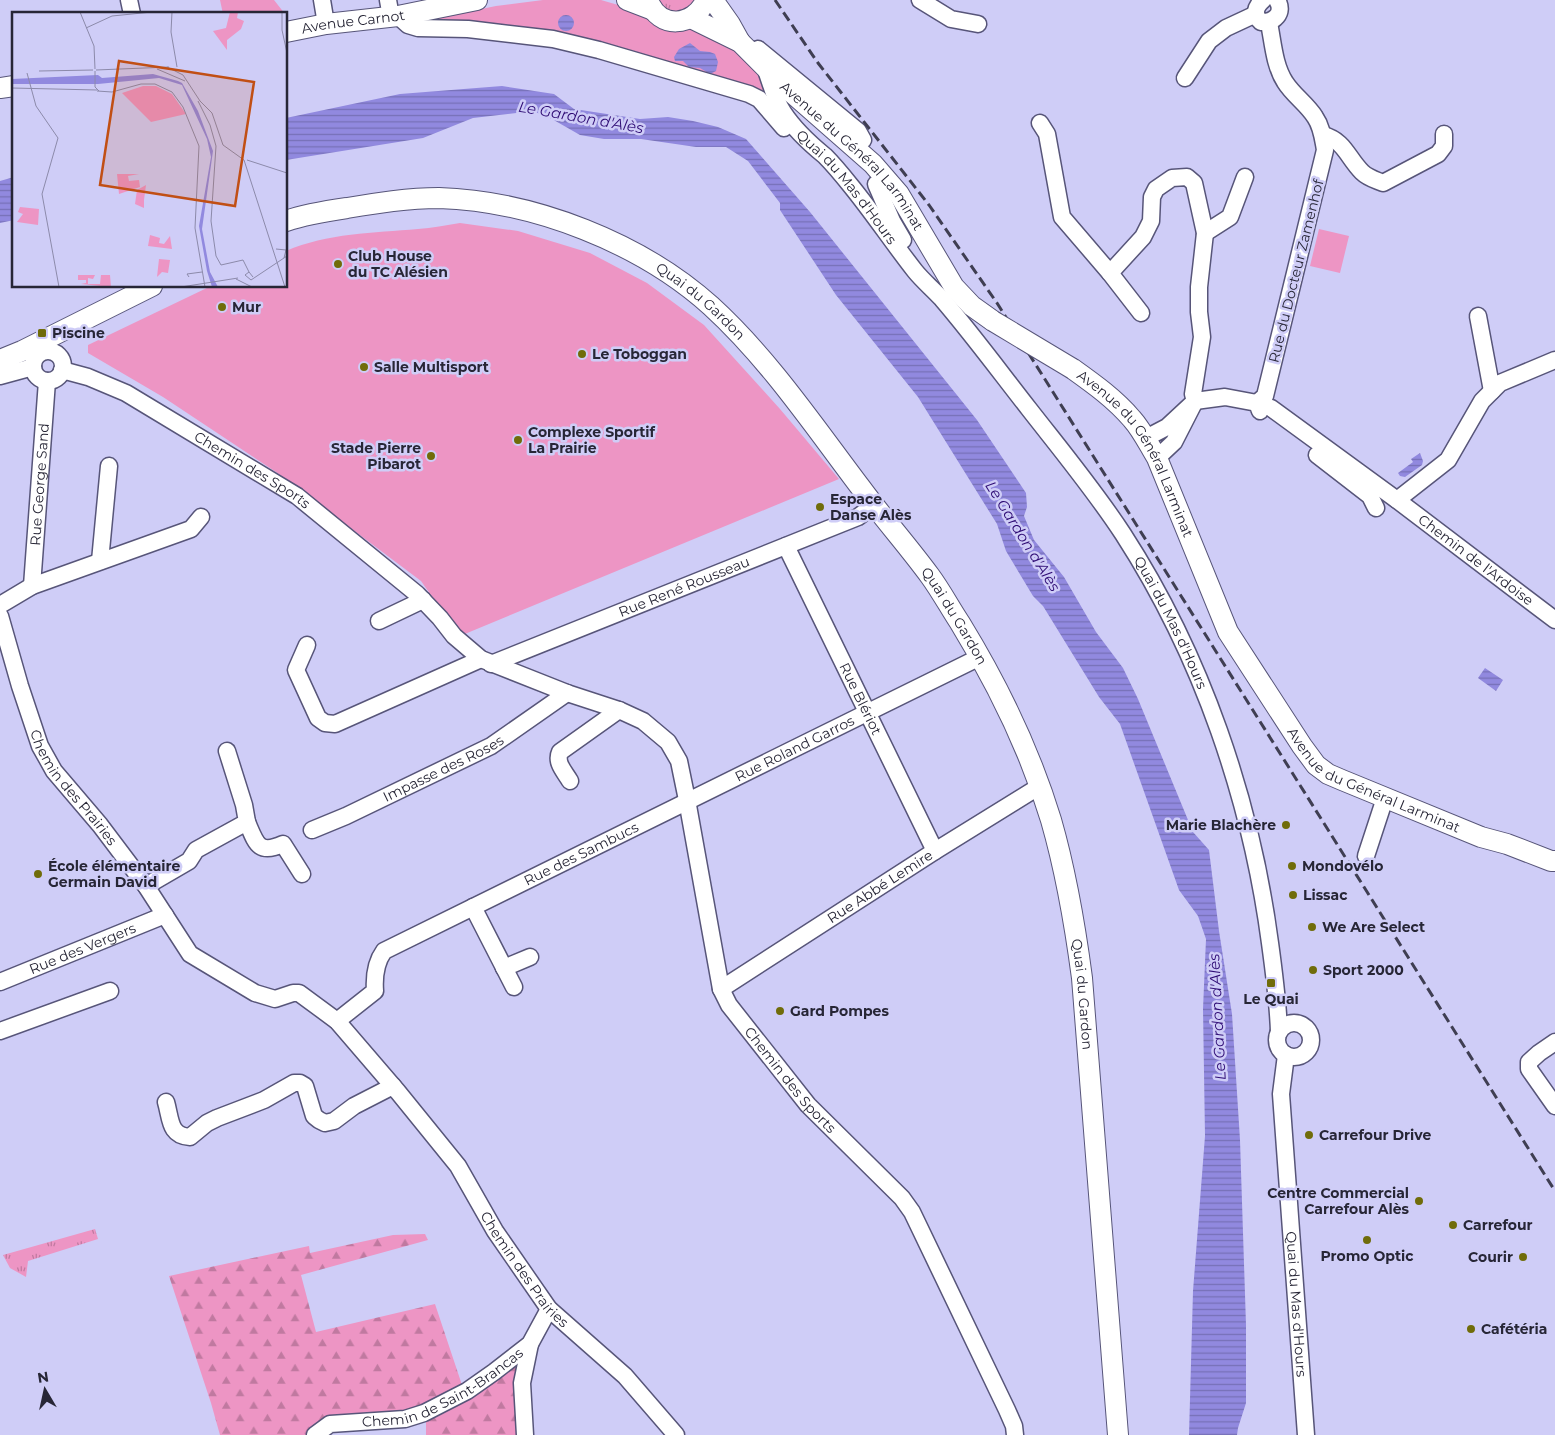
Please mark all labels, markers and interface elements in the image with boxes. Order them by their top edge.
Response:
street label: Avenue Carnot [300,6,407,38]
inset map [12,12,288,288]
street label: Avenue du Général Larminat [776,78,928,234]
water label: Le Gardon d'Alès [517,97,646,137]
street label: Quai du Mas d'Hours [792,126,901,248]
street label: Rue du Docteur Zamenhof [1264,176,1328,364]
place label: Club House du TC Alésien [348,247,448,281]
marker: Club House du TC Alésien [332,258,344,270]
street label: Quai du Gardon [652,258,749,344]
place label: Mur [232,298,261,316]
marker: Mur [216,301,228,313]
place label: Piscine [52,324,105,342]
marker: Piscine [36,327,48,339]
place label: Le Toboggan [592,345,687,363]
marker: Le Toboggan [576,348,588,360]
place label: Salle Multisport [374,358,489,376]
marker: Salle Multisport [358,361,370,373]
street label: Avenue du Général Larminat [1074,366,1197,540]
street label: Rue George Sand [26,422,53,546]
place label: Complexe Sportif La Prairie [528,423,655,457]
street label: Chemin des Sports [191,427,314,513]
marker: Complexe Sportif La Prairie [512,434,524,446]
place label: Stade Pierre Pibarot [331,439,421,473]
marker: Stade Pierre Pibarot [425,450,437,462]
water label: Le Gardon d'Alès [981,477,1065,595]
place label: Espace Danse Alès [830,490,912,524]
marker: Espace Danse Alès [814,501,826,513]
street label: Chemin de l'Ardoise [1415,510,1537,609]
street label: Rue René Rousseau [616,552,752,621]
street label: Quai du Mas d'Hours [1130,553,1211,692]
street label: Quai du Gardon [917,563,991,668]
street label: Rue Blériot [835,660,886,738]
street label: Rue Roland Garros [732,711,857,786]
street label: Avenue du Général Larminat [1283,724,1463,837]
street label: Chemin des Prairies [26,727,121,849]
street label: Impasse des Roses [380,731,507,806]
place label: Marie Blachère [1166,816,1276,834]
street label: Rue des Sambucs [521,818,642,890]
marker: Marie Blachère [1280,819,1292,831]
street label: Rue Abbé Lemire [824,846,936,927]
place label: École élémentaire Germain David [48,857,180,891]
place label: Mondovélo [1302,857,1383,875]
marker: Mondovélo [1286,860,1298,872]
marker: École élémentaire Germain David [32,868,44,880]
place label: Lissac [1303,886,1348,904]
marker: Lissac [1287,889,1299,901]
place label: We Are Select [1322,918,1425,936]
street label: Rue des Vergers [26,919,139,978]
marker: We Are Select [1306,921,1318,933]
street label: Quai du Gardon [1068,937,1097,1051]
water label: Le Gardon d'Alès [1204,953,1230,1081]
place label: Sport 2000 [1323,961,1404,979]
marker: Sport 2000 [1307,964,1319,976]
marker: Le Quai [1265,977,1277,989]
place label: Le Quai [1243,990,1299,1008]
place label: Gard Pompes [790,1002,889,1020]
marker: Gard Pompes [774,1005,786,1017]
street label: Chemin des Sports [741,1023,840,1137]
place label: Carrefour Drive [1319,1126,1431,1144]
marker: Carrefour Drive [1303,1129,1315,1141]
place label: Centre Commercial Carrefour Alès [1267,1184,1410,1218]
marker: Centre Commercial Carrefour Alès [1413,1195,1425,1207]
street label: Chemin des Prairies [477,1208,573,1331]
place label: Carrefour [1463,1216,1533,1234]
marker: Carrefour [1447,1219,1459,1231]
street label: Quai du Mas d'Hours [1282,1231,1311,1378]
marker: Promo Optic [1361,1234,1373,1246]
place label: Promo Optic [1320,1247,1414,1265]
place label: Courir [1468,1248,1513,1266]
marker: Courir [1517,1251,1529,1263]
place label: Cafétéria [1481,1320,1547,1338]
marker: Cafétéria [1465,1323,1477,1335]
street label: Chemin de Saint-Brancas [361,1344,527,1431]
north arrow [20,1365,70,1415]
text: N [36,1367,50,1387]

